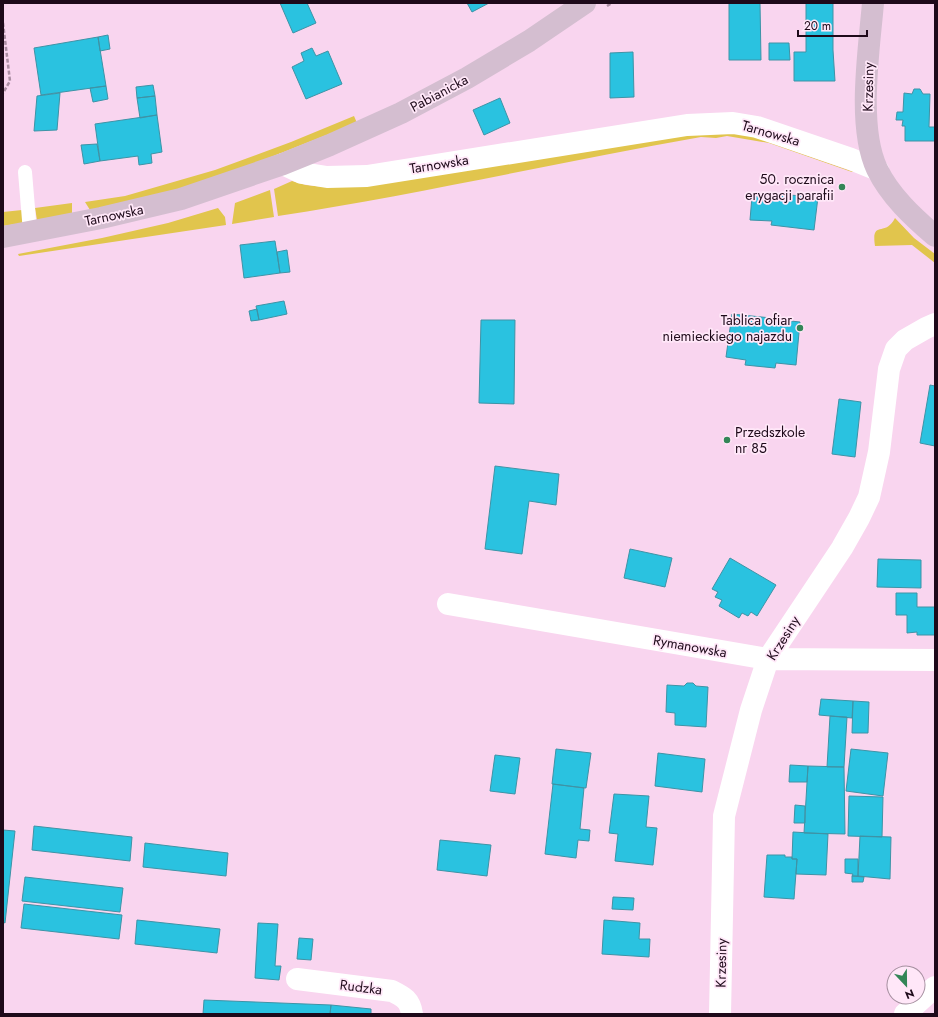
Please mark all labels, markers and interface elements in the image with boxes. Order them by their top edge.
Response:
scale bar [798,12,867,38]
text: 20 m [804,17,831,35]
street label: Krzesiny [858,61,878,112]
street label: Pabianicka [407,69,471,117]
street label: Tarnowska [740,115,802,151]
street label: Tarnowska [408,149,470,179]
place label: 50. rocznica erygacji parafii [745,169,834,205]
marker: 50. rocznica erygacji parafii [837,182,847,192]
street label: Tarnowska [83,199,145,231]
place label: Tablica ofiar niemieckiego najazdu [662,310,792,346]
marker: Tablica ofiar niemieckiego najazdu [795,323,805,333]
place label: Przedszkole nr 85 [735,422,805,458]
marker: Przedszkole nr 85 [722,435,732,445]
street label: Krzesiny [761,611,805,664]
street label: Rymanowska [652,630,728,662]
street label: Krzesiny [711,937,731,988]
north arrow [886,965,926,1005]
street label: Rudzka [339,974,383,1000]
text: N [903,985,917,1003]

